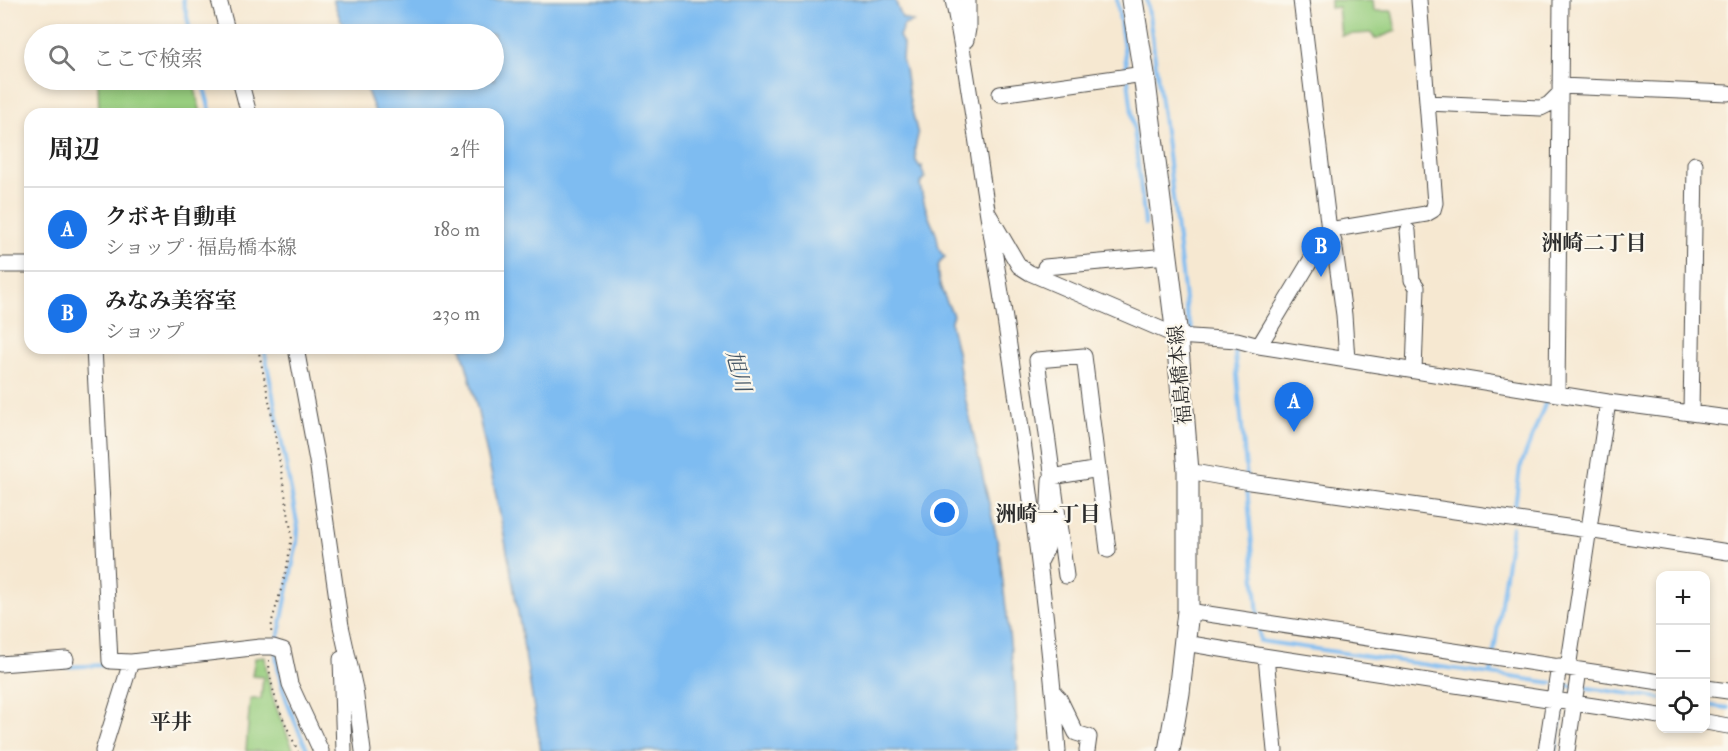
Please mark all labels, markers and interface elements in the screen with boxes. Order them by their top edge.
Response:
search box [24,24,504,90]
icon: search [45,41,78,74]
text: ここで検索 [93,45,203,73]
text: 周辺 [48,134,100,166]
text: 2件 [450,137,480,162]
text: クボキ自動車 [105,203,237,231]
text: A [61,217,74,242]
text: 180 m [433,217,480,242]
pin: B [1302,228,1340,277]
district label: 洲崎二丁目 [1542,230,1647,257]
text: ショップ · 福島橋本線 [105,235,297,260]
text: みなみ美容室 [105,287,237,315]
text: B [61,301,74,326]
text: 230 m [432,301,480,326]
text: ショップ [105,319,185,344]
street label: 福島橋本線 [1163,324,1197,426]
water label: 旭川 [720,347,757,397]
pin: A [1274,382,1314,432]
your location [930,498,959,527]
district label: 洲崎一丁目 [996,501,1101,528]
map controls [1656,571,1710,733]
button: + [1656,571,1710,625]
button: − [1656,625,1710,679]
button: locate [1656,679,1710,733]
district label: 平井 [150,709,192,736]

